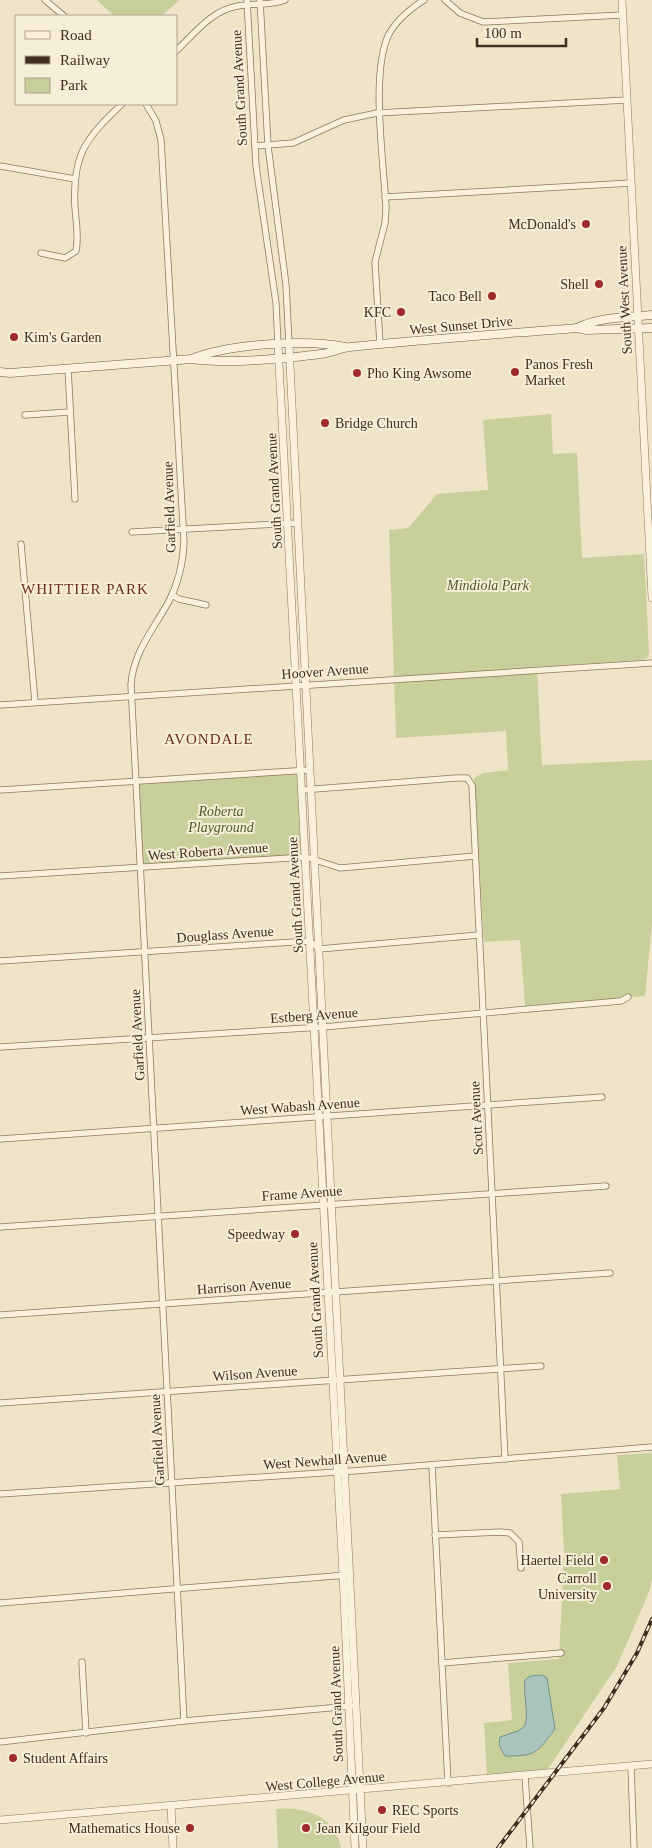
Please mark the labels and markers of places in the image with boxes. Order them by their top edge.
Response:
place label: McDonald's [508,217,576,232]
marker: McDonald's [580,218,592,230]
place label: Shell [560,277,589,292]
marker: Shell [593,278,605,290]
place label: Taco Bell [428,289,482,304]
marker: Taco Bell [486,290,498,302]
place label: KFC [364,305,391,320]
marker: KFC [395,306,407,318]
place label: Kim's Garden [24,330,102,345]
marker: Kim's Garden [8,331,20,343]
place label: Panos Fresh Market [525,357,593,388]
place label: Pho King Awsome [367,366,472,381]
marker: Panos Fresh Market [509,366,521,378]
marker: Pho King Awsome [351,367,363,379]
place label: Bridge Church [335,416,418,431]
marker: Bridge Church [319,417,331,429]
place label: Speedway [227,1227,285,1242]
marker: Speedway [289,1228,301,1240]
place label: Haertel Field [521,1553,594,1568]
marker: Haertel Field [598,1554,610,1566]
place label: Carroll University [538,1571,597,1602]
marker: Carroll University [601,1580,613,1592]
place label: Student Affairs [23,1751,108,1766]
marker: Student Affairs [7,1752,19,1764]
place label: REC Sports [392,1803,459,1818]
marker: REC Sports [376,1804,388,1816]
place label: Mathematics House [68,1821,180,1836]
place label: Jean Kilgour Field [316,1821,420,1836]
marker: Mathematics House [184,1822,196,1834]
marker: Jean Kilgour Field [300,1822,312,1834]

